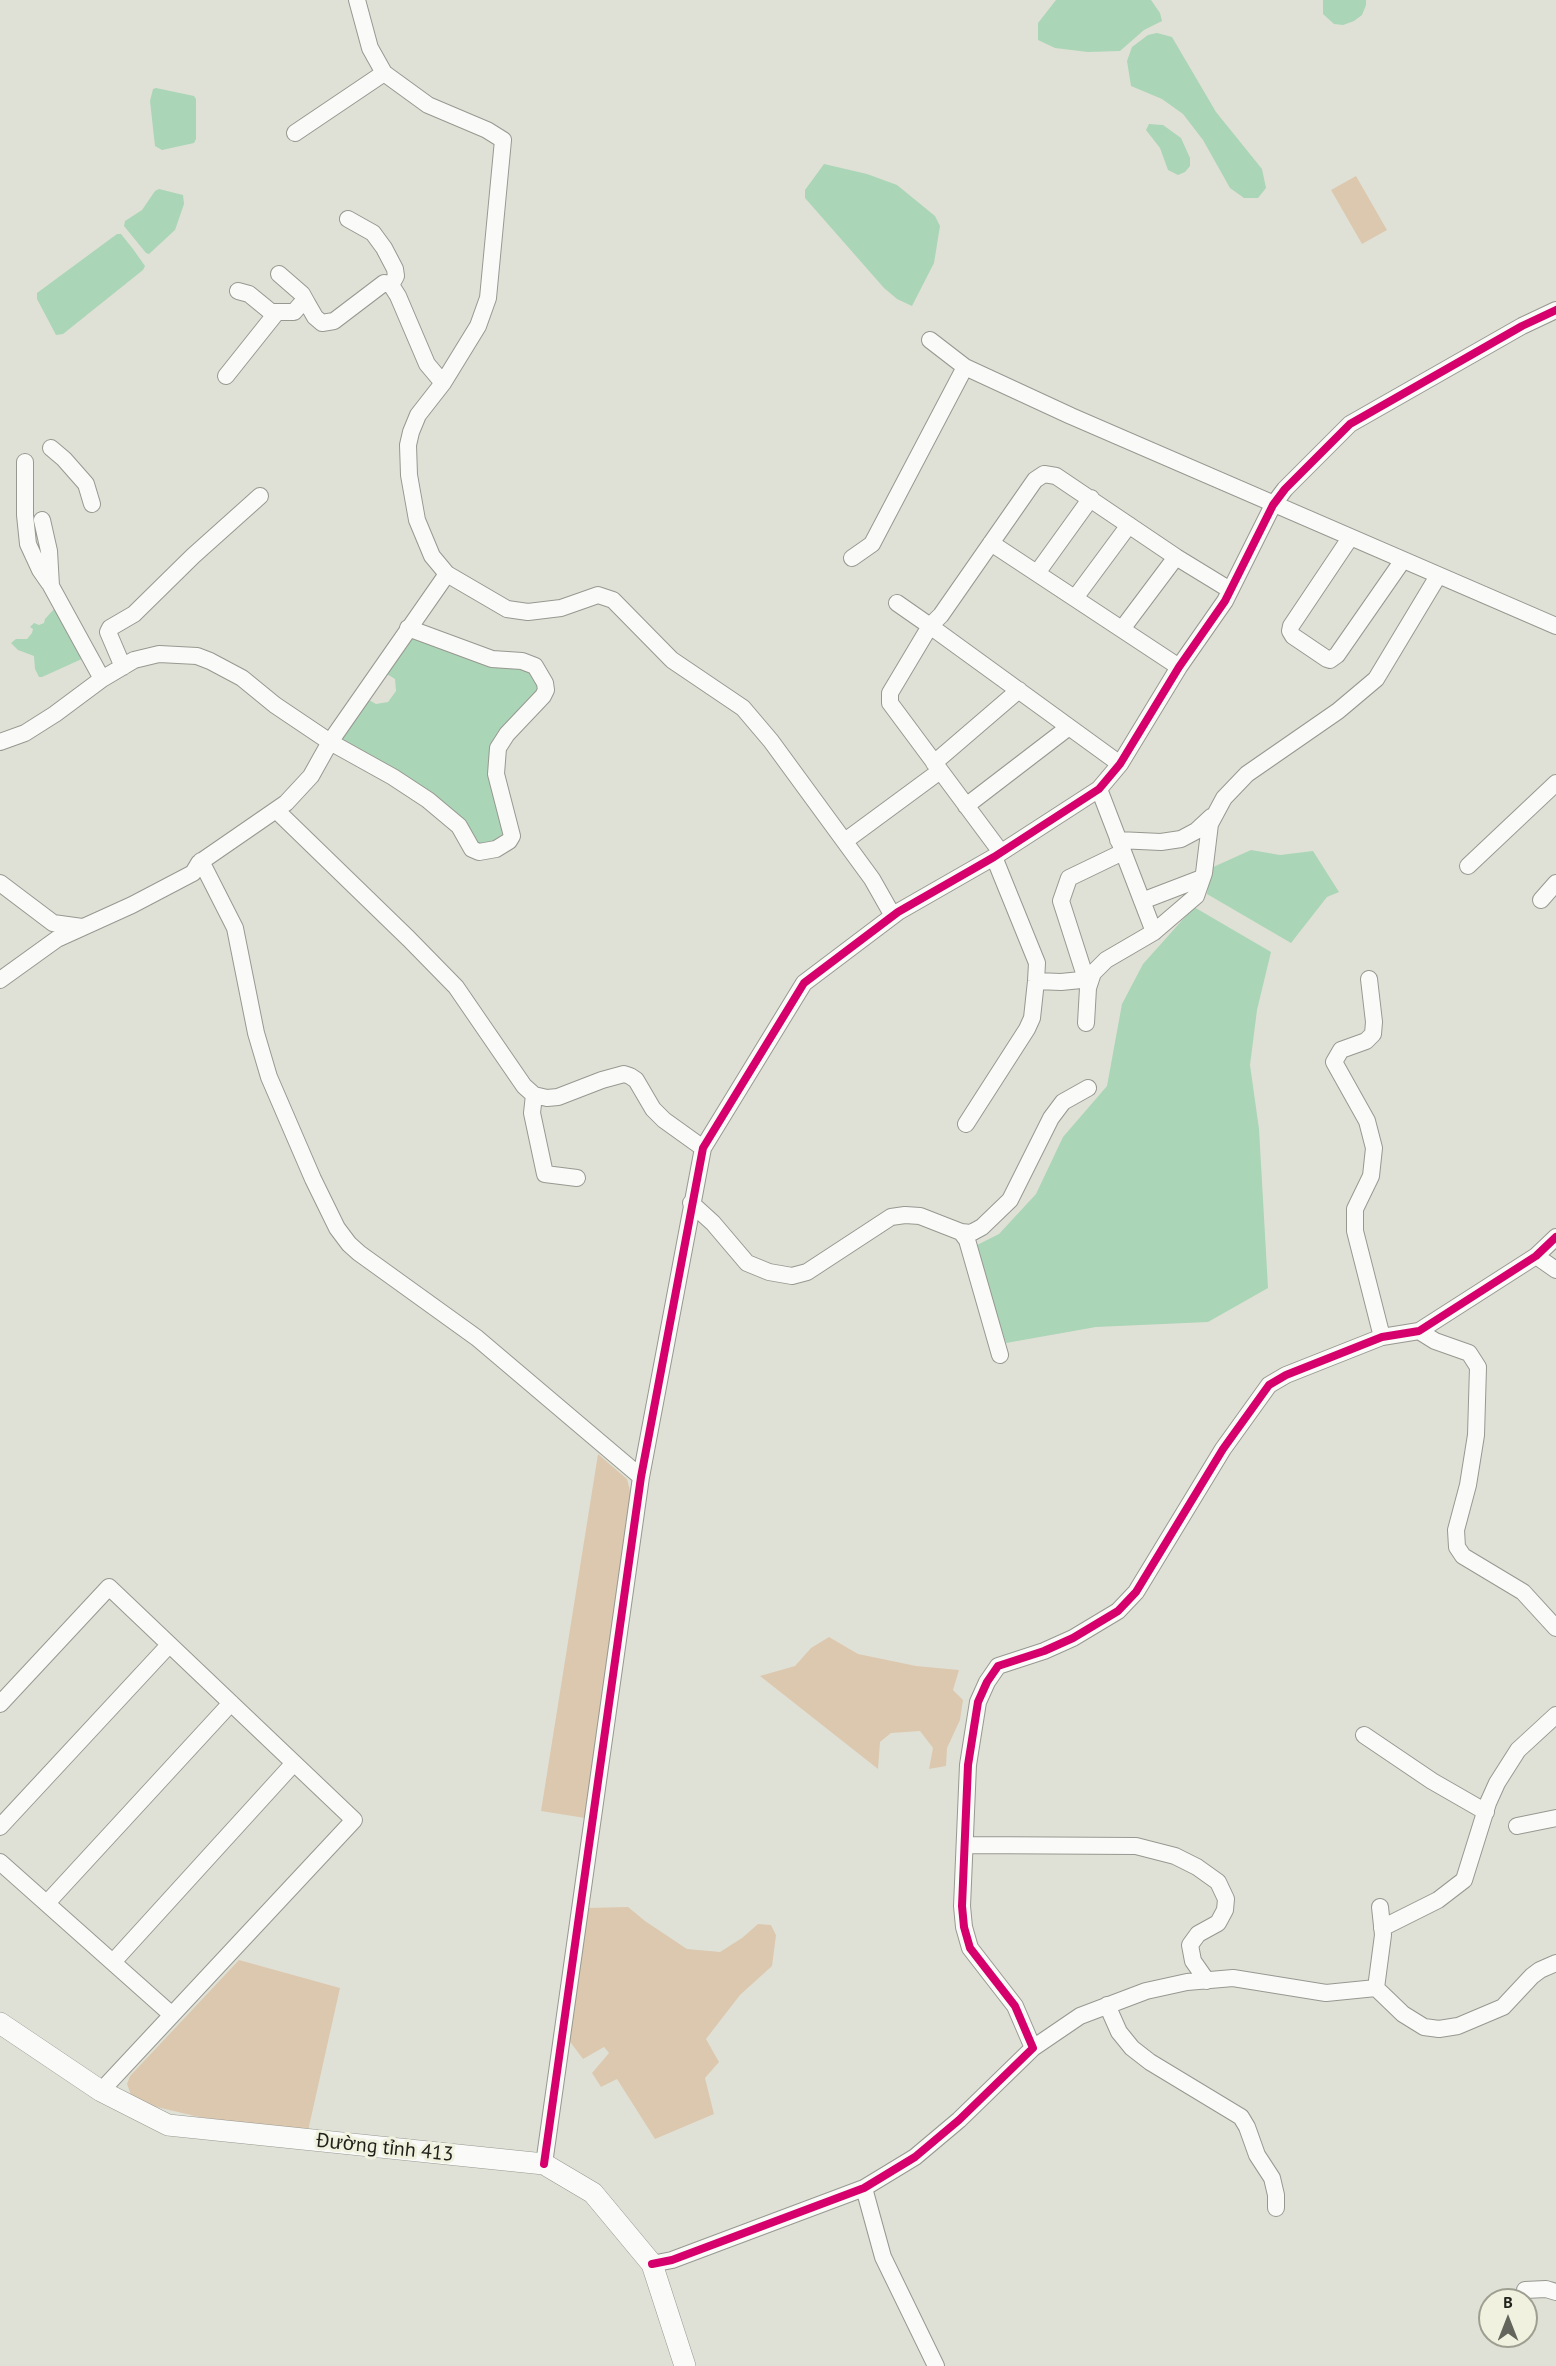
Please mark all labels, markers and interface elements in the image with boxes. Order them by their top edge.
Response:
street label: Đường tỉnh 413 [315,2129,455,2167]
north arrow [1478,2288,1538,2348]
text: B [1503,2292,1513,2312]

